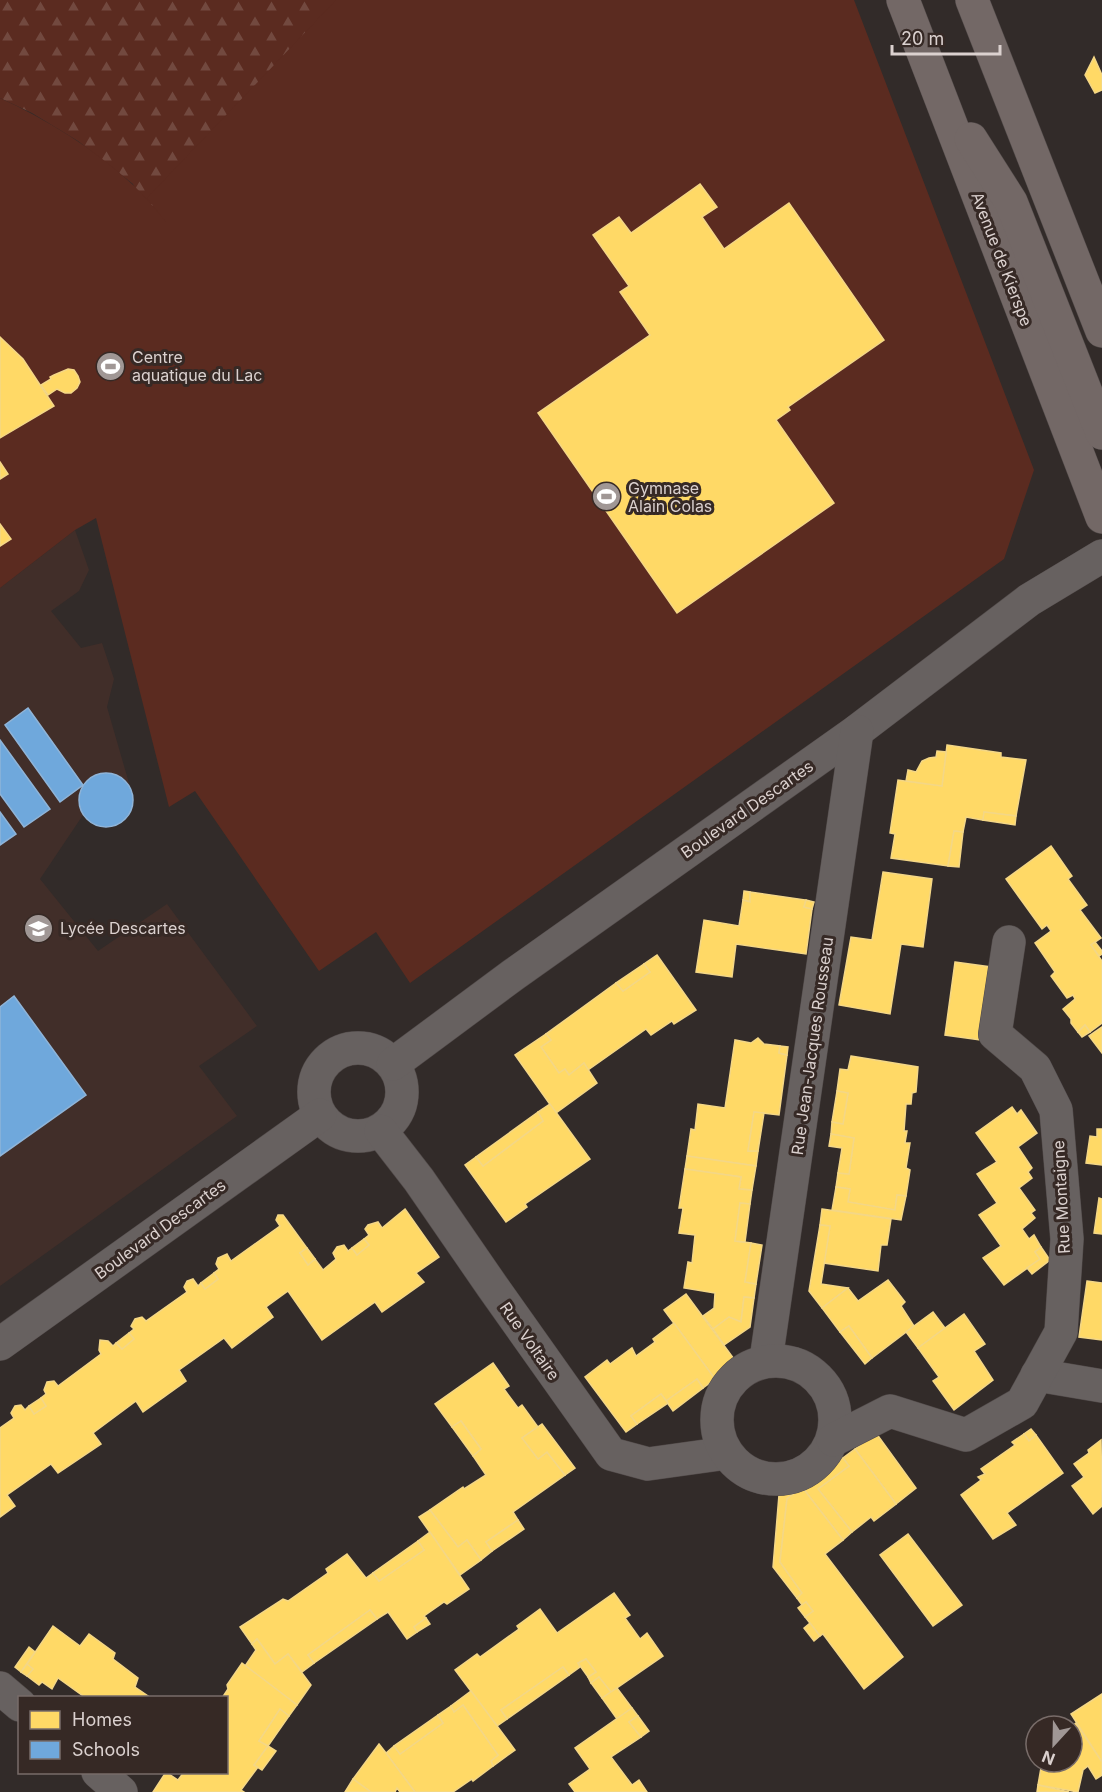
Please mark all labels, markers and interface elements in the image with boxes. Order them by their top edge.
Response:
scale bar [892,18,1000,56]
text: 20 m [901,28,944,49]
street label: Avenue de Kierspe [967,189,1037,329]
place label: Centre aquatique du Lac [132,347,262,385]
sports icon: Centre aquatique du Lac [95,350,127,382]
place label: Gymnase Alain Colas [628,478,712,516]
sports icon: Gymnase Alain Colas [591,481,623,513]
street label: Boulevard Descartes [677,756,817,862]
school or university icon: Lycée Descartes [23,912,55,944]
place label: Lycée Descartes [60,918,186,938]
street label: Rue Jean-Jacques Rousseau [787,936,837,1156]
street label: Rue Montaigne [1048,1140,1074,1254]
street label: Boulevard Descartes [91,1175,229,1283]
street label: Rue Voltaire [496,1298,564,1384]
legend [18,1696,228,1774]
text: Homes [72,1709,132,1730]
north arrow [1024,1714,1084,1774]
text: Schools [72,1739,140,1760]
text: N [1039,1746,1058,1769]

